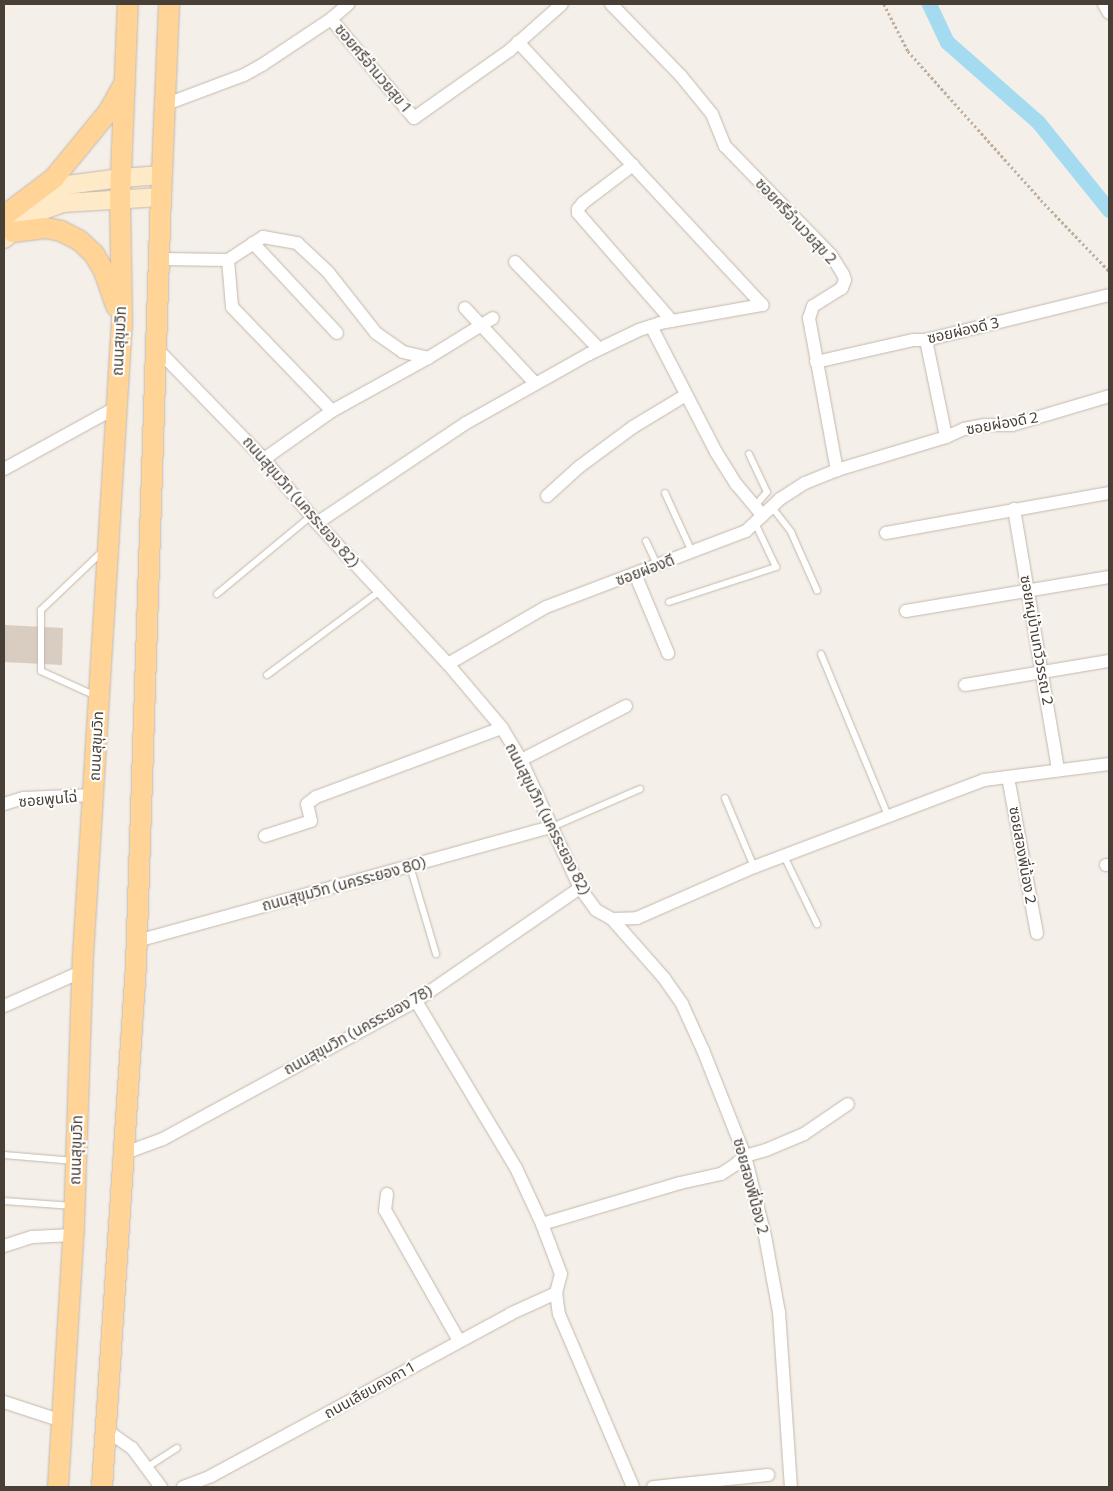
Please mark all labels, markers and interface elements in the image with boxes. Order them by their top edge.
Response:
street label: ซอยศรีอำนวยสุข 1 [331,21,415,115]
street label: ซอยศรีอำนวยสุข 2 [752,174,840,268]
street label: ถนนสุขุมวิท [108,306,130,376]
street label: ซอยผ่องดี 3 [925,313,1001,347]
street label: ซอยผ่องดี 2 [965,408,1039,438]
street label: ถนนสุขุมวิท (นครระยอง 82) [239,433,363,571]
street label: ซอยผ่องดี [613,551,677,589]
street label: ซอยหมู่บ้านทวีวรรณ 2 [1017,574,1057,706]
street label: ถนนสุขุมวิท [85,711,107,781]
street label: ถนนสุขุมวิท (นครระยอง 82) [502,740,594,898]
street label: ซอยพูนไฉ่ [18,787,78,811]
street label: ซอยสองพี่น้อง 2 [1006,805,1040,905]
street label: ถนนสุขุมวิท (นครระยอง 80) [260,853,428,915]
street label: ถนนสุขุมวิท (นครระยอง 78) [280,982,436,1078]
street label: ถนนสุขุมวิท [66,1115,86,1185]
street label: ซอยสองพี่น้อง 2 [730,1136,772,1236]
street label: ถนนเลียบคงคา 1 [321,1358,417,1422]

